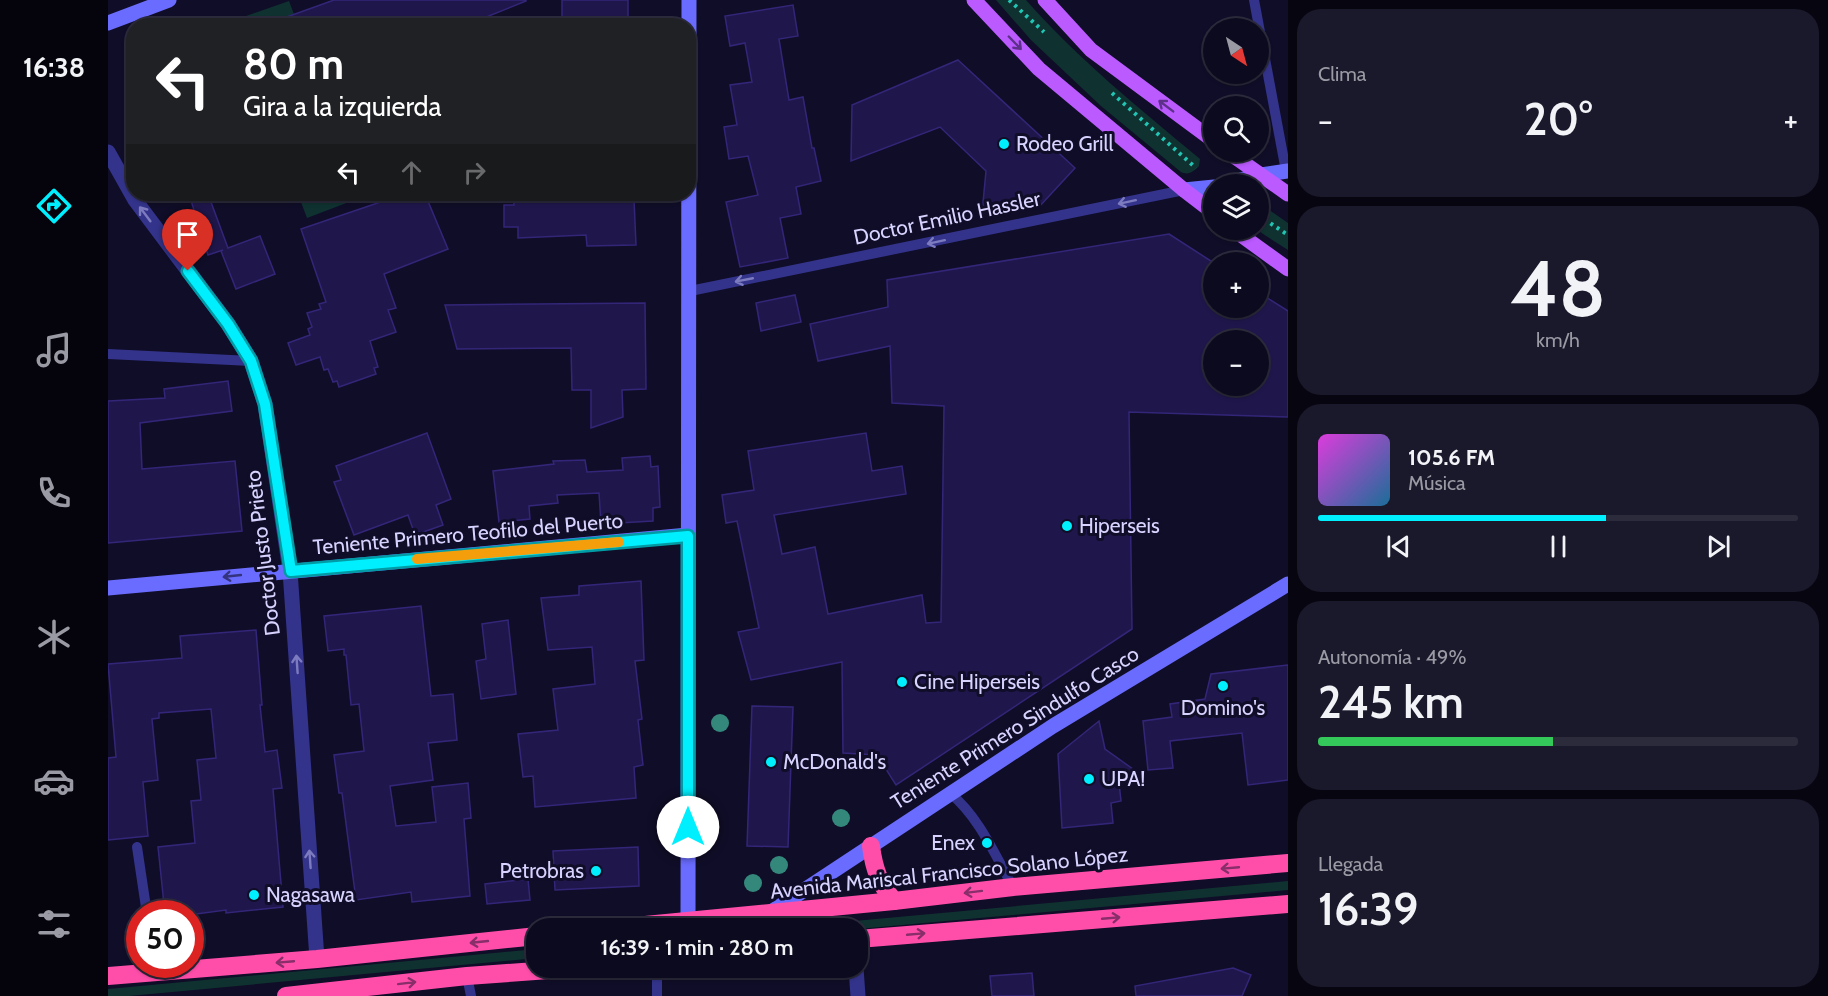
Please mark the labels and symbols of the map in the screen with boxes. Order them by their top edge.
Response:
north arrow [1203,18,1269,84]
one-way arrow [1007,35,1022,50]
one-way arrow [1159,100,1175,113]
place label: Rodeo Grill [1016,131,1114,156]
marker: Rodeo Grill [997,137,1011,151]
street label: Doctor Emilio Hassler [851,185,1043,250]
one-way arrow [1117,197,1137,208]
one-way arrow [139,206,151,222]
pin [162,209,213,271]
one-way arrow [926,237,946,248]
one-way arrow [735,275,755,286]
street label: Doctor Justo Prieto [240,469,285,637]
street label: Teniente Primero Teofilo del Puerto [312,507,624,560]
place label: Hiperseis [1079,513,1160,538]
marker: Hiperseis [1060,519,1074,533]
one-way arrow [223,571,243,582]
street label: Teniente Primero Sindulfo Casco [886,641,1143,814]
one-way arrow [291,655,302,675]
place label: Cine Hiperseis [914,669,1040,694]
marker: Cine Hiperseis [895,675,909,689]
marker: Domino's [1216,679,1230,693]
place label: Domino's [1181,695,1266,720]
place label: McDonald's [783,749,887,774]
marker: McDonald's [764,755,778,769]
place label: UPA! [1101,766,1145,791]
marker: UPA! [1082,772,1096,786]
position arrow [656,795,720,859]
place label: Enex [931,830,975,855]
marker: Enex [980,836,994,850]
street label: Avenida Mariscal Francisco Solano López [769,841,1129,904]
one-way arrow [304,849,315,869]
place label: Petrobras [500,858,584,883]
one-way arrow [1220,863,1240,874]
marker: Petrobras [589,864,603,878]
place label: Nagasawa [266,882,355,907]
one-way arrow [963,886,983,897]
marker: Nagasawa [247,888,261,902]
speed limit sign: 50 [126,900,204,978]
one-way arrow [1100,912,1120,923]
one-way arrow [906,928,926,939]
one-way arrow [469,937,489,948]
one-way arrow [275,956,295,967]
one-way arrow [396,978,416,989]

